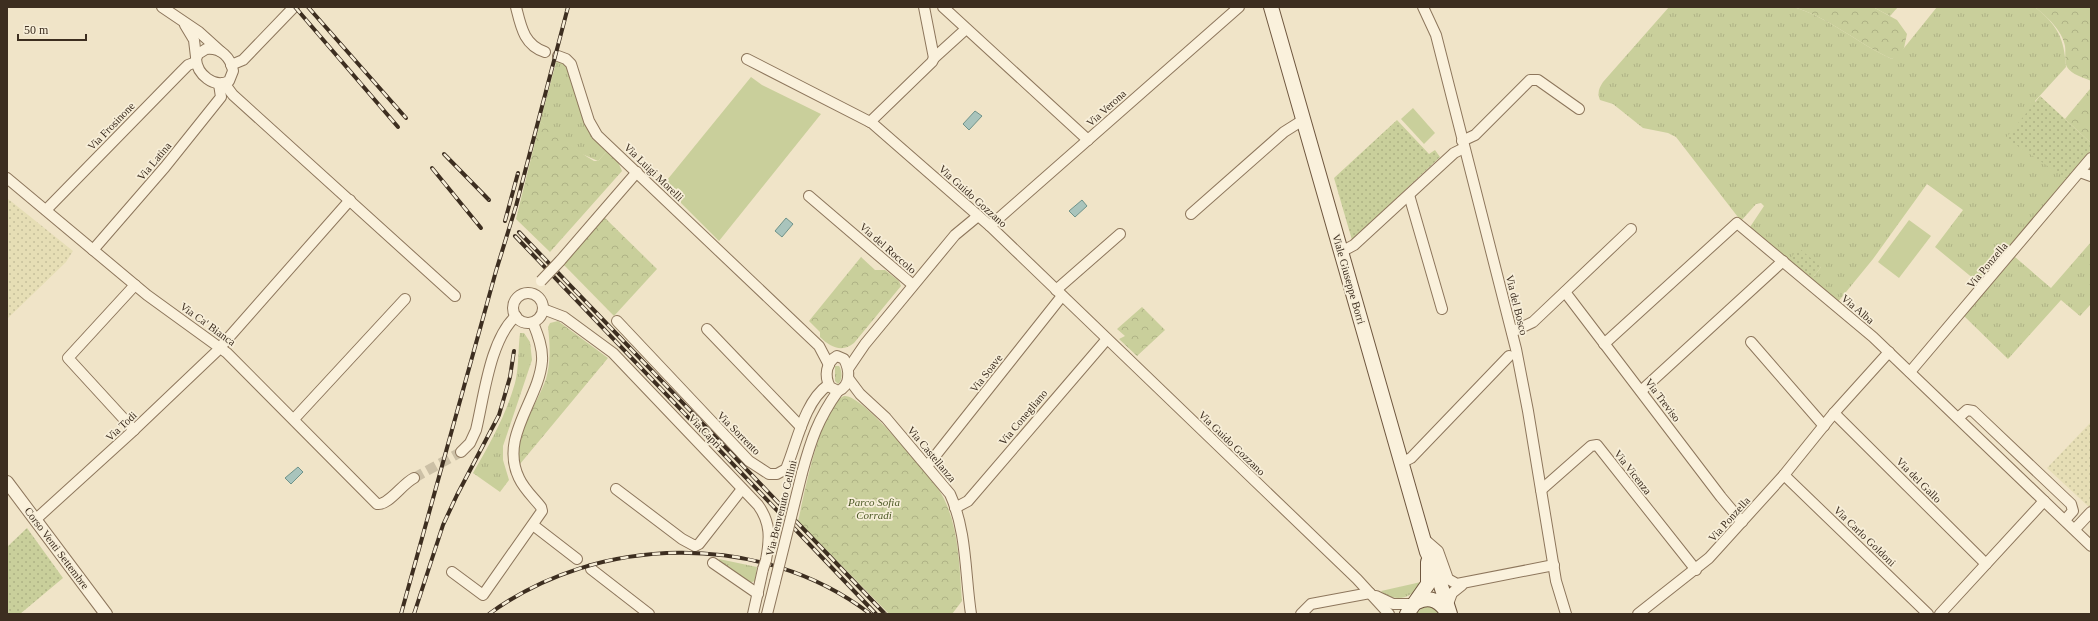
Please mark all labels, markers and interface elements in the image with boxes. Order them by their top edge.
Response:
scale bar [18,16,86,42]
text: 50 m [24,23,49,37]
street label: Via Verona [1084,87,1128,129]
street label: Via Frosinone [85,99,137,152]
street label: Via Latina [135,139,173,183]
street label: Via Luigi Morelli [622,141,686,203]
street label: Via Guido Gozzano [937,162,1010,230]
street label: Via del Roccolo [857,220,919,276]
street label: Viale Giuseppe Borri [1330,232,1368,326]
street label: Via Ponzella [1964,240,2010,290]
street label: Via del Bosco [1504,274,1530,337]
street label: Via Alba [1839,292,1877,326]
street label: Via Ca' Bianca [178,300,238,348]
street label: Via Soave [967,352,1005,394]
street label: Via Treviso [1643,376,1683,424]
street label: Via Conegliano [996,386,1050,447]
street label: Via Guido Gozzano [1196,408,1268,478]
street label: Via Todi [103,409,139,443]
street label: Via Sorrento [715,409,763,457]
street label: Via Capri [686,412,724,450]
street label: Via Castellanza [905,424,959,484]
street label: Via Vicenza [1612,447,1654,497]
street label: Via del Gallo [1894,455,1944,505]
street label: Via Benvenuto Cellini [763,459,799,557]
street label: Via Ponzella [1706,494,1752,544]
park label: Parco Sofia Corradi [847,496,900,521]
street label: Via Carlo Goldoni [1832,503,1898,569]
street label: Corso Venti Settembre [22,505,92,591]

